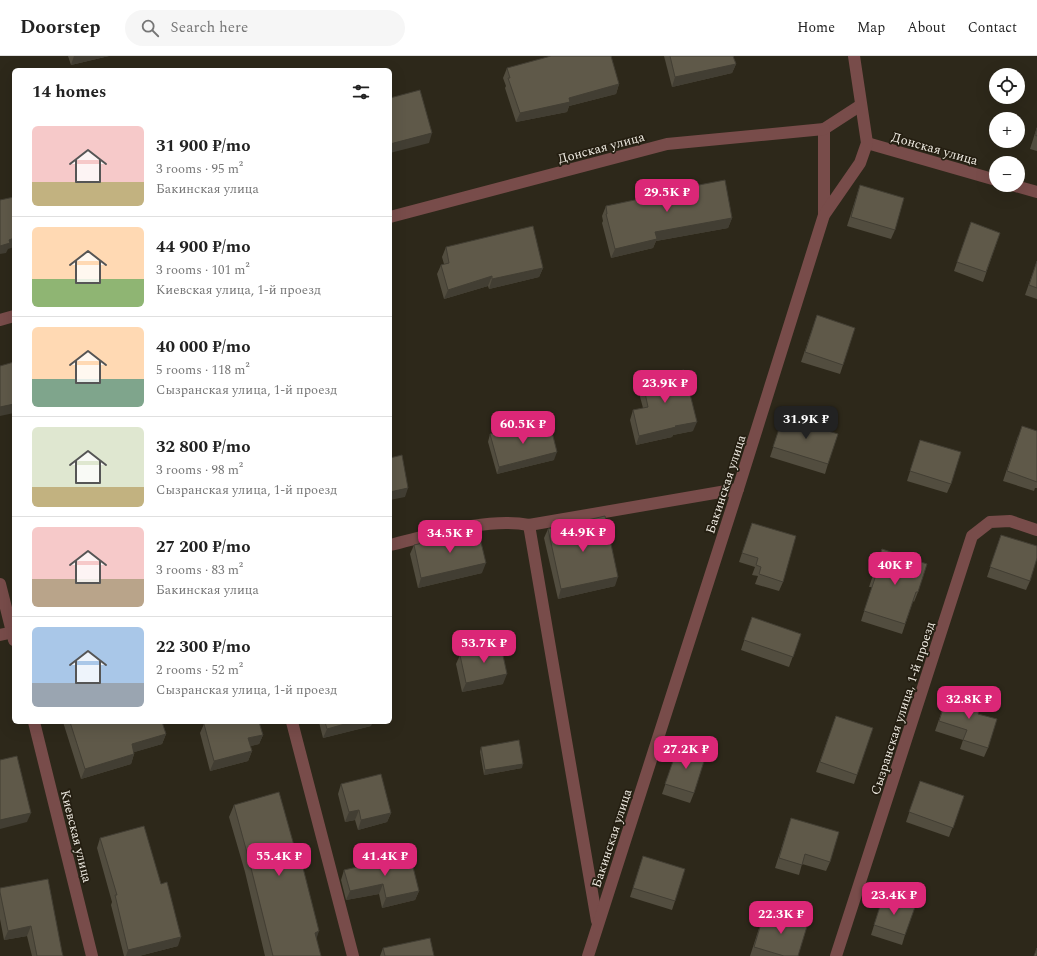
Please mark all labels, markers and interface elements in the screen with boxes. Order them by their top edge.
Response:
search box [125,10,405,46]
text: Doorstep [20,13,101,42]
text: Search here [171,16,248,39]
icon: search [139,17,161,39]
text: Home [797,17,835,38]
text: Map [857,17,885,38]
text: About [907,17,946,38]
text: Contact [968,17,1017,38]
map controls [989,68,1025,192]
button: locate [989,68,1025,104]
text: 14 homes [32,79,106,105]
icon: filters [350,81,372,103]
button: + [989,112,1025,148]
street label: Донская улица [556,127,647,169]
street label: Донская улица [889,127,981,171]
text: 31 900 ₽/mo [156,133,250,159]
icon: home [64,142,112,190]
button: − [989,156,1025,192]
text: 3 rooms · 95 m² [156,159,243,179]
text: Бакинская улица [156,179,259,199]
pin: 29.5K ₽ [630,179,704,213]
text: 29.5K ₽ [644,182,690,202]
text: 44 900 ₽/mo [156,234,250,260]
icon: home [64,243,112,291]
text: 3 rooms · 101 m² [156,260,250,280]
text: Киевская улица, 1-й проезд [156,280,321,300]
text: 40 000 ₽/mo [156,334,250,360]
icon: home [64,343,112,391]
text: 5 rooms · 118 m² [156,360,250,380]
pin: 23.9K ₽ [628,370,702,404]
text: 23.9K ₽ [642,373,688,393]
text: Сызранская улица, 1-й проезд [156,380,337,400]
pin: 31.9K ₽ [769,406,843,440]
text: 31.9K ₽ [783,409,829,429]
pin: 60.5K ₽ [486,411,560,445]
text: 60.5K ₽ [500,414,546,434]
street label: Бакинская улица [701,432,752,536]
text: 32 800 ₽/mo [156,434,250,460]
icon: home [64,443,112,491]
text: 3 rooms · 98 m² [156,460,243,480]
text: Сызранская улица, 1-й проезд [156,480,337,500]
pin: 44.9K ₽ [546,519,620,553]
pin: 34.5K ₽ [413,520,487,554]
text: 44.9K ₽ [560,522,606,542]
text: 34.5K ₽ [427,523,473,543]
text: 27 200 ₽/mo [156,534,250,560]
icon: home [64,543,112,591]
pin: 40K ₽ [867,552,923,586]
text: 40K ₽ [877,555,913,575]
text: 3 rooms · 83 m² [156,560,243,580]
text: Бакинская улица [156,580,259,600]
street label: Сызранская улица, 1-й проезд [865,619,940,798]
pin: 53.7K ₽ [447,630,521,664]
text: 53.7K ₽ [461,633,507,653]
text: 22 300 ₽/mo [156,634,250,660]
icon: home [64,643,112,691]
text: 2 rooms · 52 m² [156,660,243,680]
text: Сызранская улица, 1-й проезд [156,680,337,700]
pin: 32.8K ₽ [932,686,1006,720]
text: 32.8K ₽ [946,689,992,709]
pin: 27.2K ₽ [649,736,723,770]
text: 27.2K ₽ [663,739,709,759]
street label: Бакинская улица [587,786,638,890]
street label: Киевская улица [55,788,97,885]
pin: 55.4K ₽ [242,843,316,877]
pin: 41.4K ₽ [348,843,422,877]
text: 55.4K ₽ [256,846,302,866]
text: 41.4K ₽ [362,846,408,866]
pin: 23.4K ₽ [857,882,931,916]
text: 23.4K ₽ [871,885,917,905]
pin: 22.3K ₽ [744,901,818,935]
text: 22.3K ₽ [758,904,804,924]

